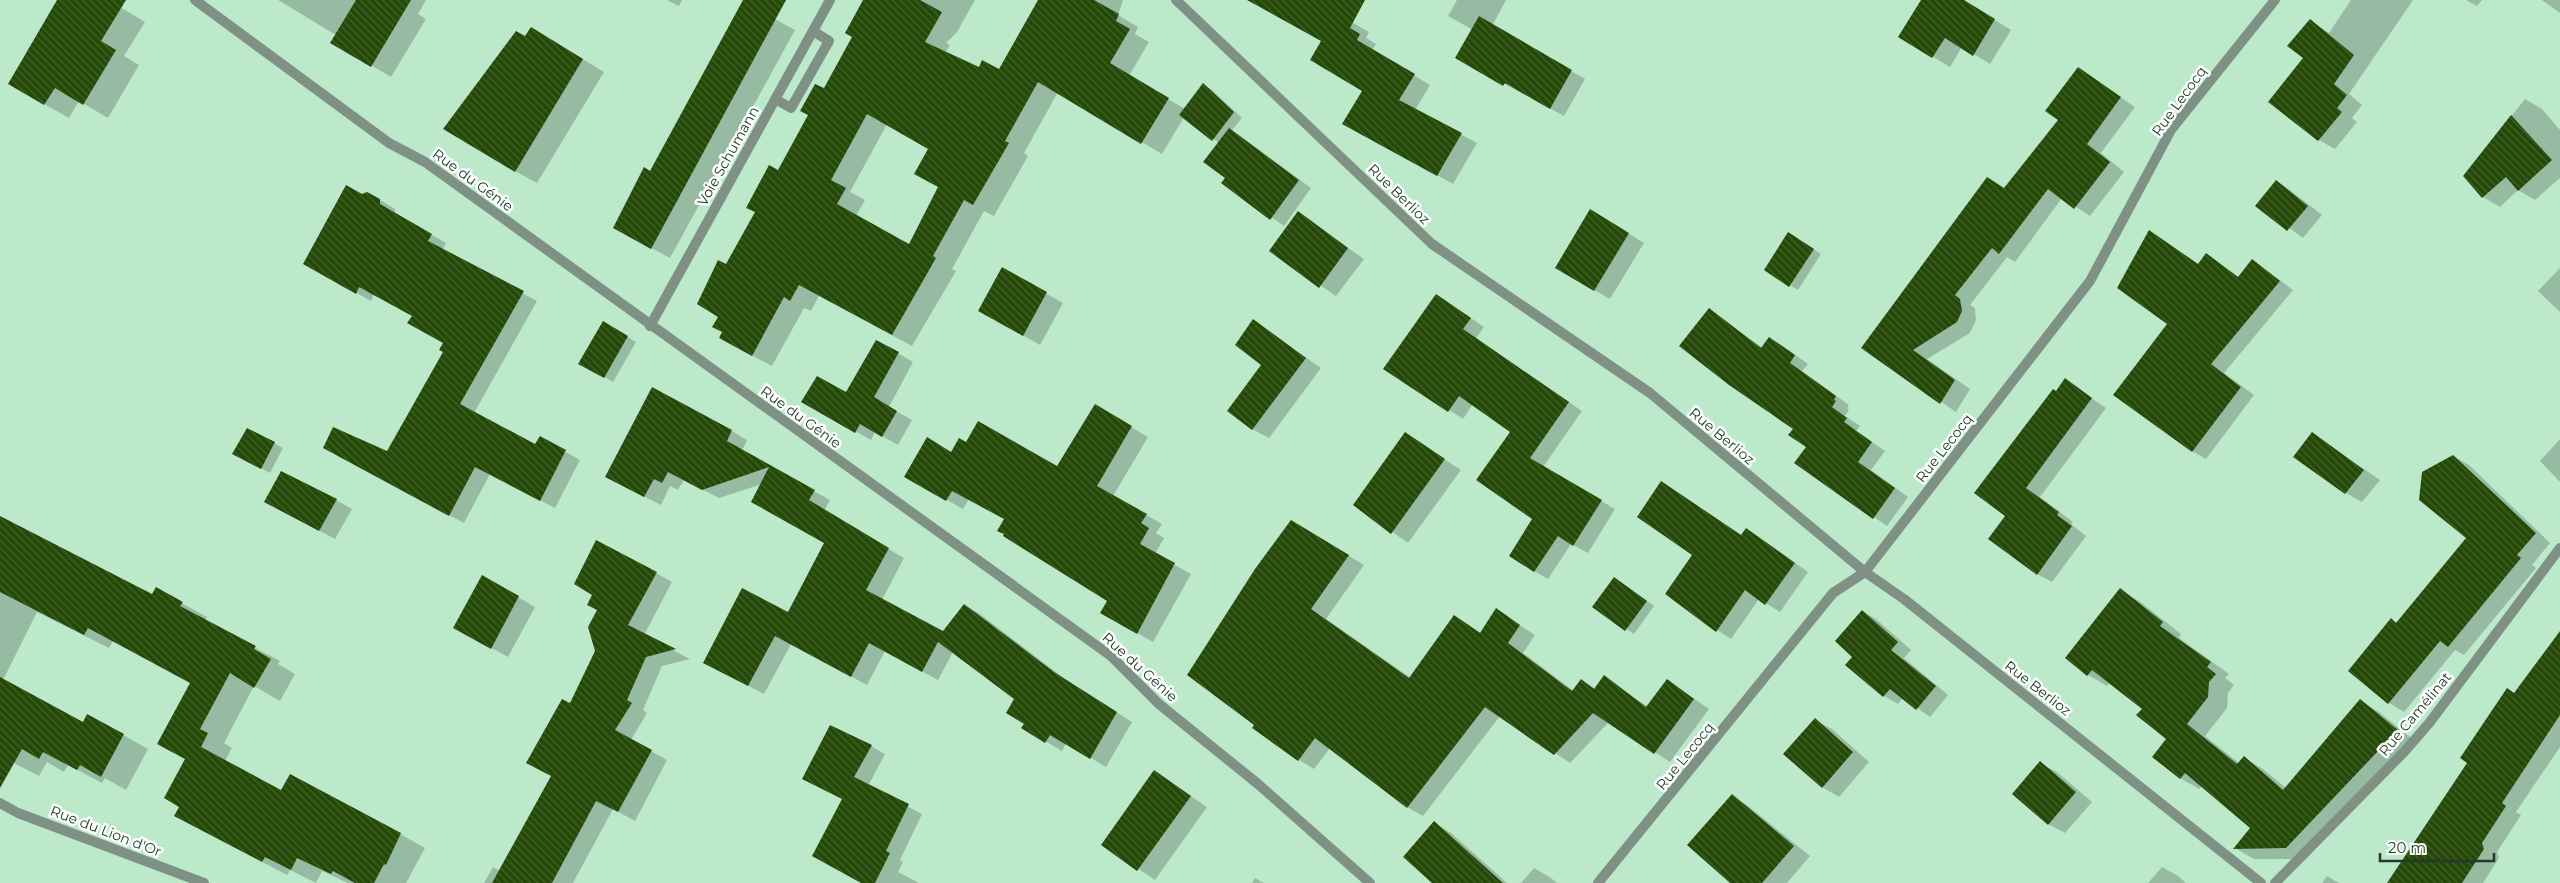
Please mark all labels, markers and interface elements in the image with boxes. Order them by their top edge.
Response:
street label: Rue Lecocq [2148,63,2210,139]
street label: Voie Schumann [693,103,763,209]
street label: Rue du Génie [429,145,517,215]
street label: Rue Berlioz [1364,160,1434,228]
street label: Rue du Génie [757,382,845,452]
street label: Rue Berlioz [1686,404,1758,468]
street label: Rue Lecocq [1912,410,1976,486]
street label: Rue du Génie [1099,628,1181,706]
street label: Rue Berlioz [2001,656,2075,720]
street label: Rue Camélinat [2375,668,2456,760]
street label: Rue Lecocq [1652,718,1718,794]
street label: Rue du Lion d'Or [48,802,164,861]
scale bar [2380,830,2494,862]
text: 20 m [2388,838,2426,857]

